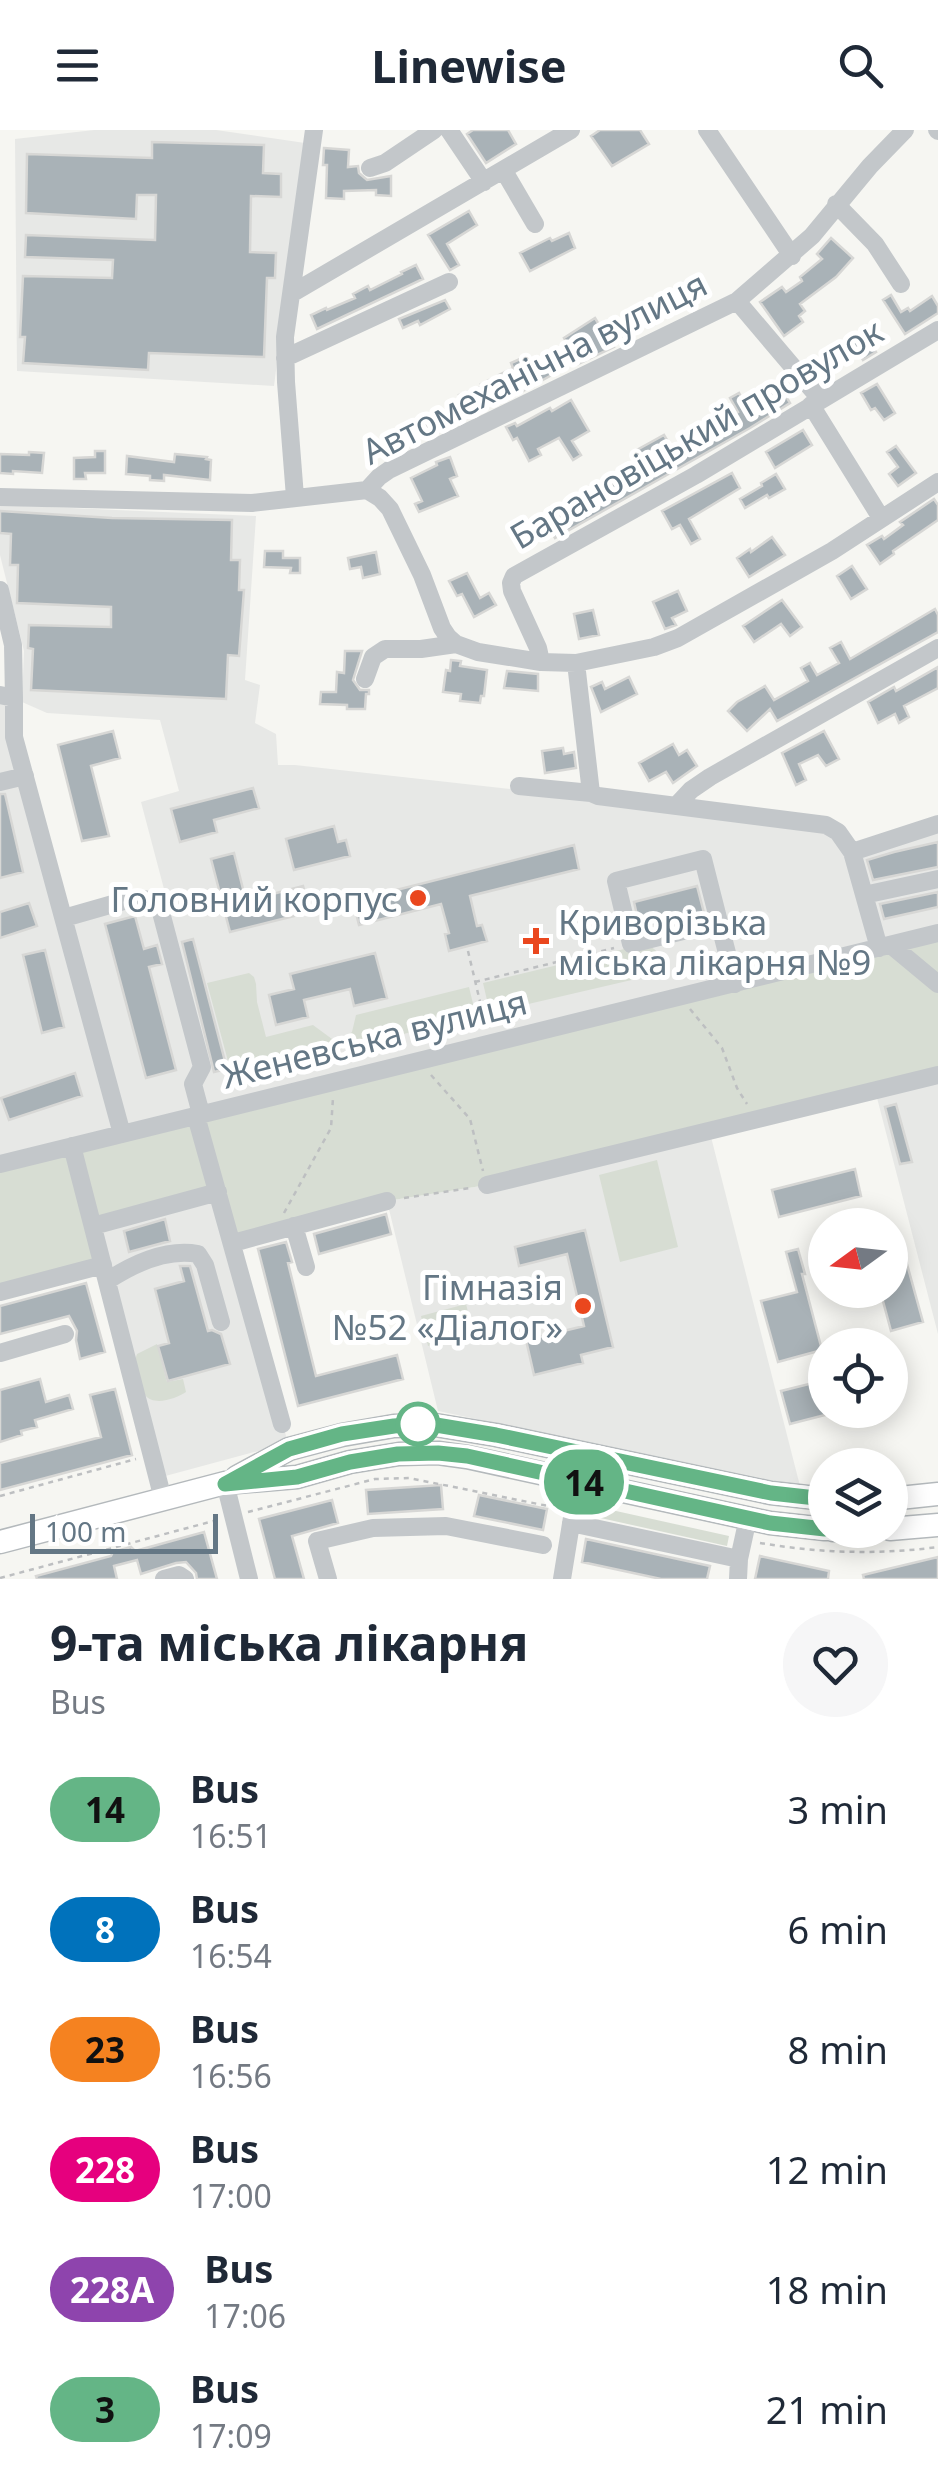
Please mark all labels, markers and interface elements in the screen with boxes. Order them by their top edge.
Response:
text: Linewise [371,35,567,96]
icon: menu [50,38,105,93]
icon: search [833,38,888,93]
street label: Автомеханічна вулиця [354,260,714,474]
street label: Барановіцький провулок [501,307,891,559]
place label: Головний корпус [110,875,398,922]
marker: Головний корпус [407,887,429,909]
place label: Криворізька міська лікарня №9 [558,898,871,985]
marker: Криворізька міська лікарня №9 [523,928,549,954]
street label: Женевська вулиця [217,977,531,1099]
north arrow [808,1208,908,1308]
map controls [808,1208,908,1548]
place label: Гімназія №52 «Діалог» [332,1263,563,1350]
marker: Гімназія №52 «Діалог» [572,1295,594,1317]
button: locate [808,1328,908,1428]
unlabelled marker [397,1403,439,1445]
button: layers [808,1448,908,1548]
line badge: 14 [539,1450,629,1514]
text: 14 [564,1459,604,1506]
scale bar [30,1509,218,1554]
text: 100 m [45,1512,127,1550]
text: 9-та міська лікарня [50,1610,528,1675]
button: heart [783,1612,888,1717]
text: Bus [50,1680,106,1723]
text: Bus [190,1762,259,1814]
text: 3 min [788,1783,888,1835]
text: 14 [85,1786,125,1833]
text: 16:51 [190,1814,272,1857]
text: Bus [190,1882,259,1934]
text: 6 min [788,1903,888,1955]
text: 8 [95,1906,115,1953]
text: 16:54 [190,1934,272,1977]
text: Bus [190,2002,259,2054]
text: 8 min [788,2023,888,2075]
text: 23 [85,2026,125,2073]
text: 16:56 [190,2054,272,2097]
text: Bus [190,2122,259,2174]
text: 12 min [766,2143,888,2195]
text: 228 [75,2146,135,2193]
text: 17:00 [190,2174,272,2217]
text: Bus [204,2242,273,2294]
text: 18 min [766,2263,888,2315]
text: 228А [70,2266,154,2313]
text: 17:06 [204,2294,286,2337]
text: Bus [190,2362,259,2414]
text: 21 min [766,2383,888,2435]
text: 3 [95,2386,115,2433]
text: 17:09 [190,2414,272,2457]

